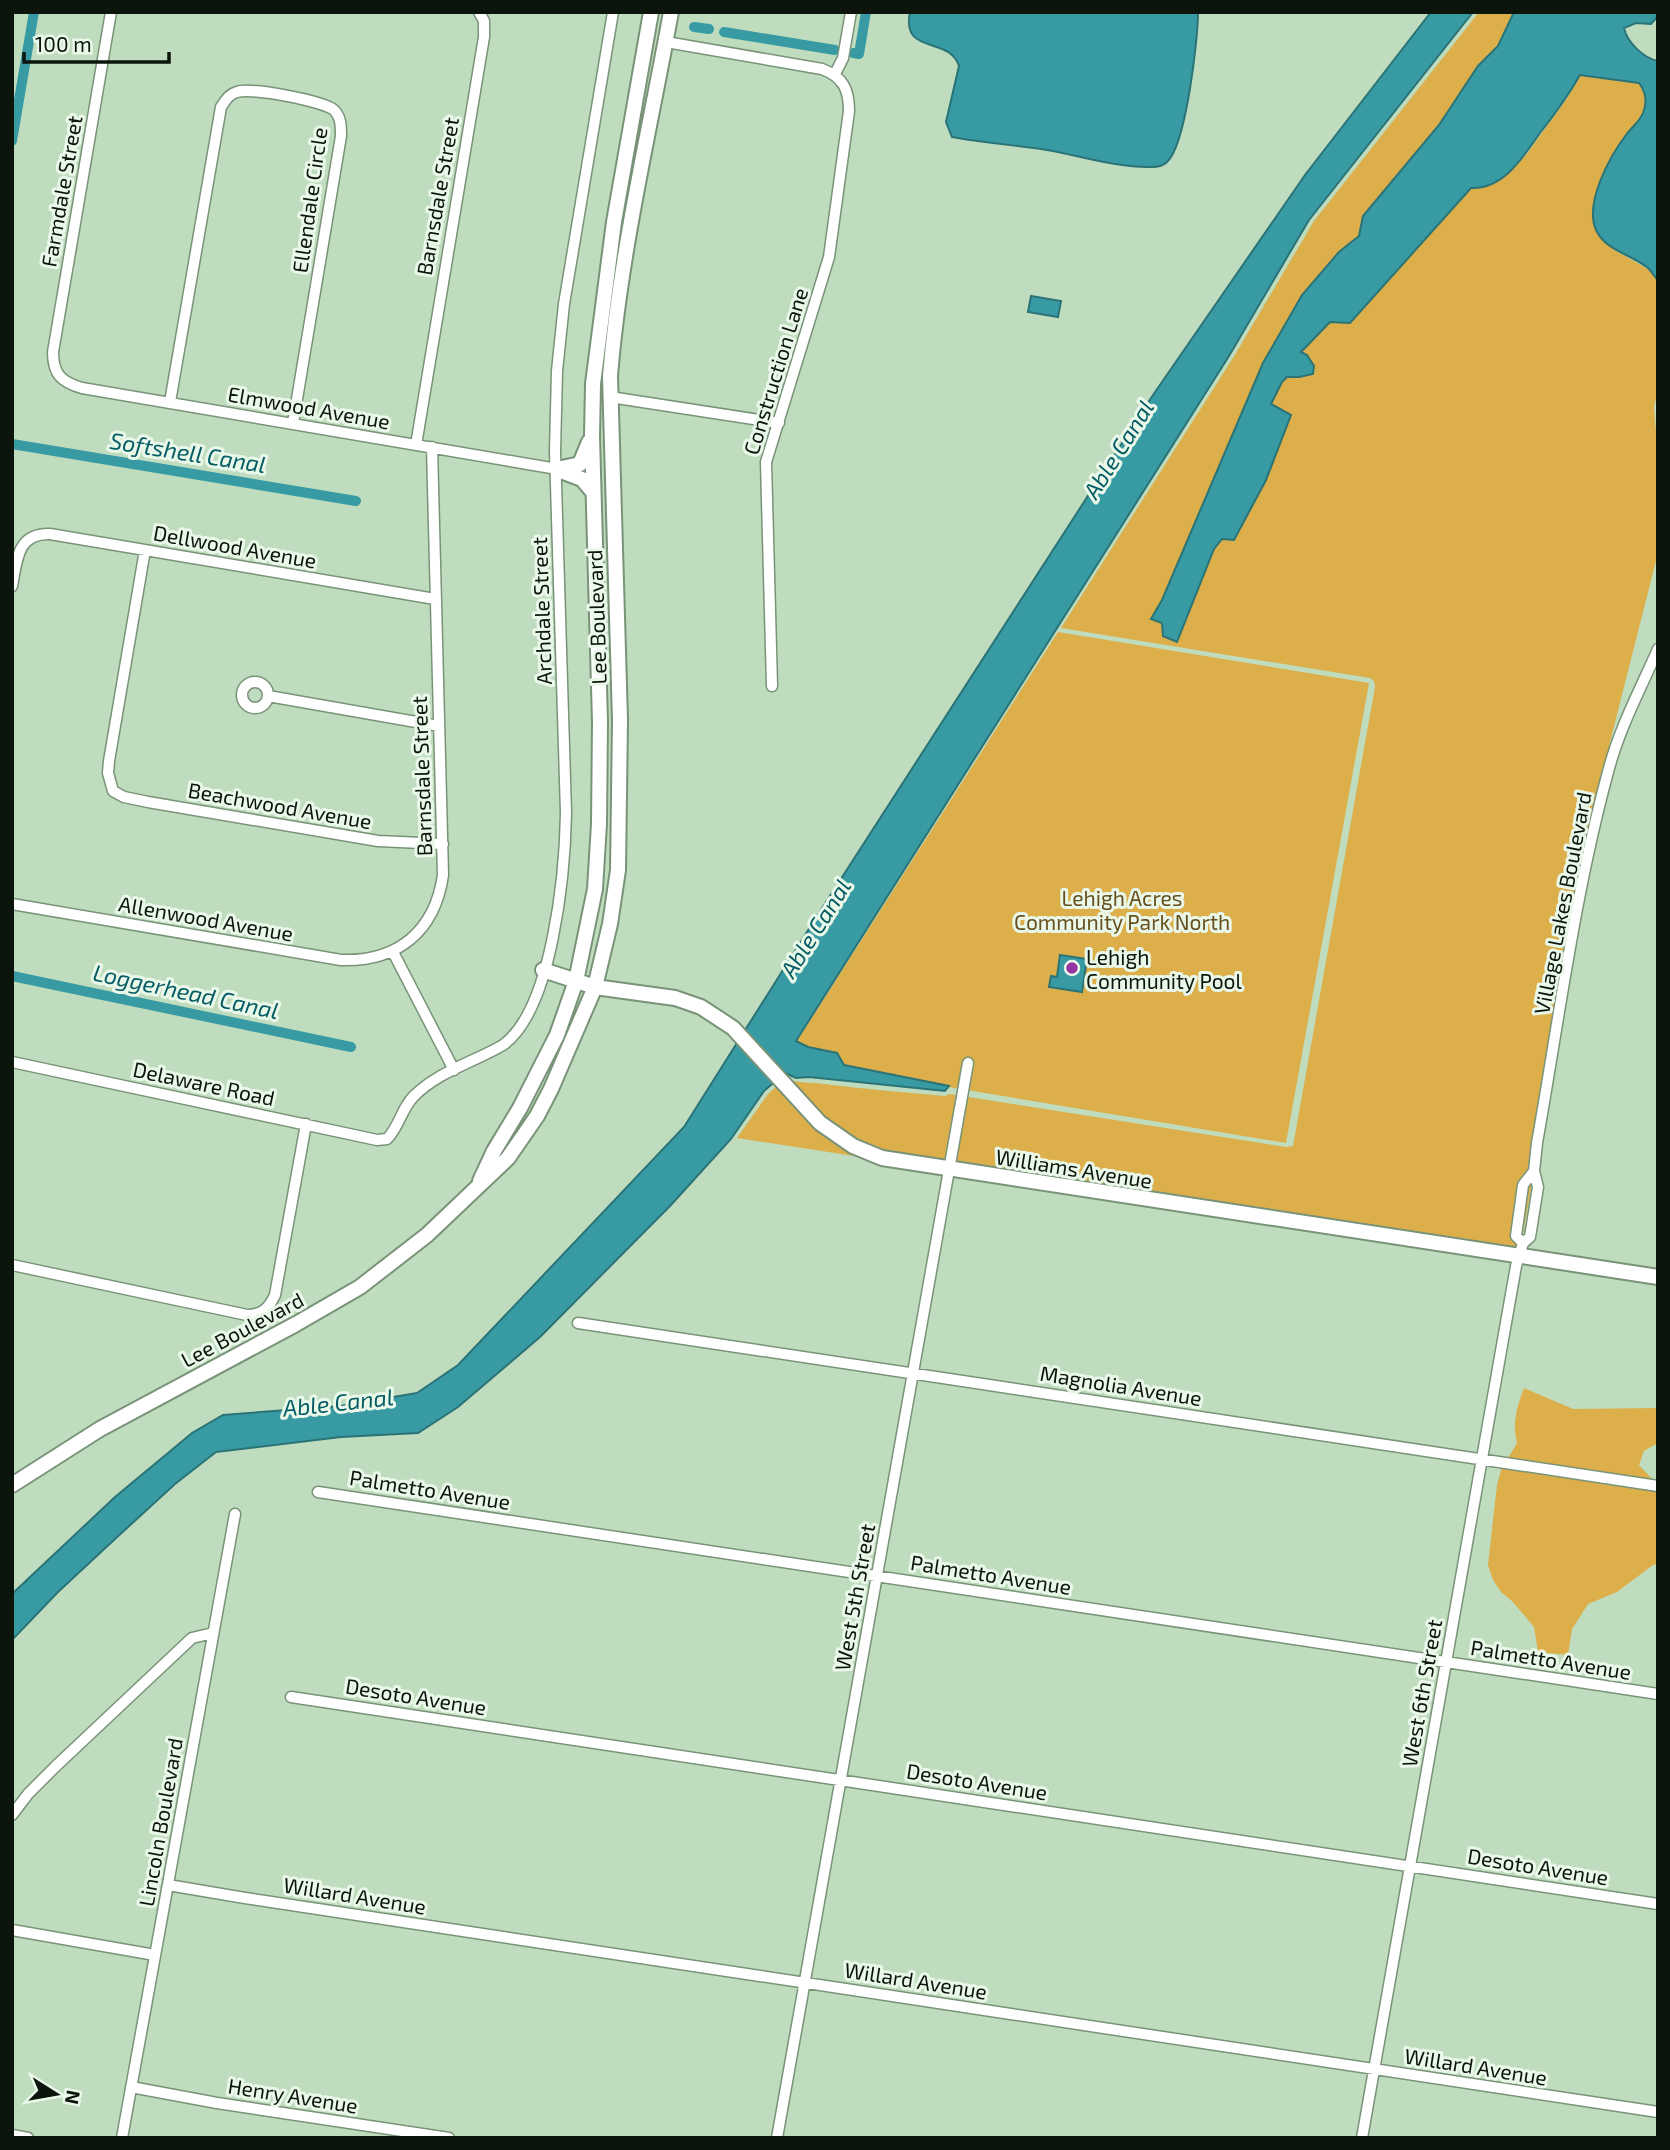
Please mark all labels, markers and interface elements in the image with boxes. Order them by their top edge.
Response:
scale bar [24,21,170,65]
text: 100 m [35,31,92,56]
street label: Farmdale Street [35,113,87,269]
street label: Barnsdale Street [411,115,463,277]
street label: Ellendale Circle [286,126,332,274]
street label: Construction Lane [738,285,812,457]
street label: Elmwood Avenue [226,380,392,434]
water label: Able Canal [1076,395,1159,504]
water label: Softshell Canal [108,426,268,478]
street label: Dellwood Avenue [152,519,318,573]
street label: Archdale Street [526,537,556,685]
street label: Lee Boulevard [581,549,611,685]
street label: Barnsdale Street [406,696,436,856]
street label: Beachwood Avenue [186,777,374,833]
street label: Village Lakes Boulevard [1528,790,1596,1016]
water label: Able Canal [773,874,856,983]
park label: Lehigh Acres Community Park North [1014,885,1230,934]
street label: Allenwood Avenue [117,890,295,946]
place label: Lehigh Community Pool [1086,944,1243,993]
water label: Loggerhead Canal [91,958,281,1024]
marker: Lehigh Community Pool [1064,960,1080,976]
street label: Delaware Road [131,1056,277,1110]
street label: Williams Avenue [994,1143,1154,1193]
street label: Lee Boulevard [176,1286,308,1372]
street label: Magnolia Avenue [1038,1360,1204,1410]
water label: Able Canal [280,1382,395,1422]
street label: Palmetto Avenue [348,1464,512,1514]
street label: West 5th Street [829,1522,879,1672]
street label: Palmetto Avenue [909,1549,1073,1599]
street label: West 6th Street [1396,1617,1446,1769]
street label: Palmetto Avenue [1469,1634,1633,1684]
street label: Desoto Avenue [344,1673,488,1719]
street label: Lincoln Boulevard [133,1736,187,1908]
street label: Desoto Avenue [905,1758,1049,1804]
street label: Desoto Avenue [1466,1843,1610,1889]
street label: Willard Avenue [282,1871,428,1919]
street label: Willard Avenue [843,1956,989,2004]
street label: Willard Avenue [1403,2042,1549,2090]
north arrow [21,2059,91,2129]
street label: Henry Avenue [226,2072,360,2118]
text: N [61,2088,86,2106]

